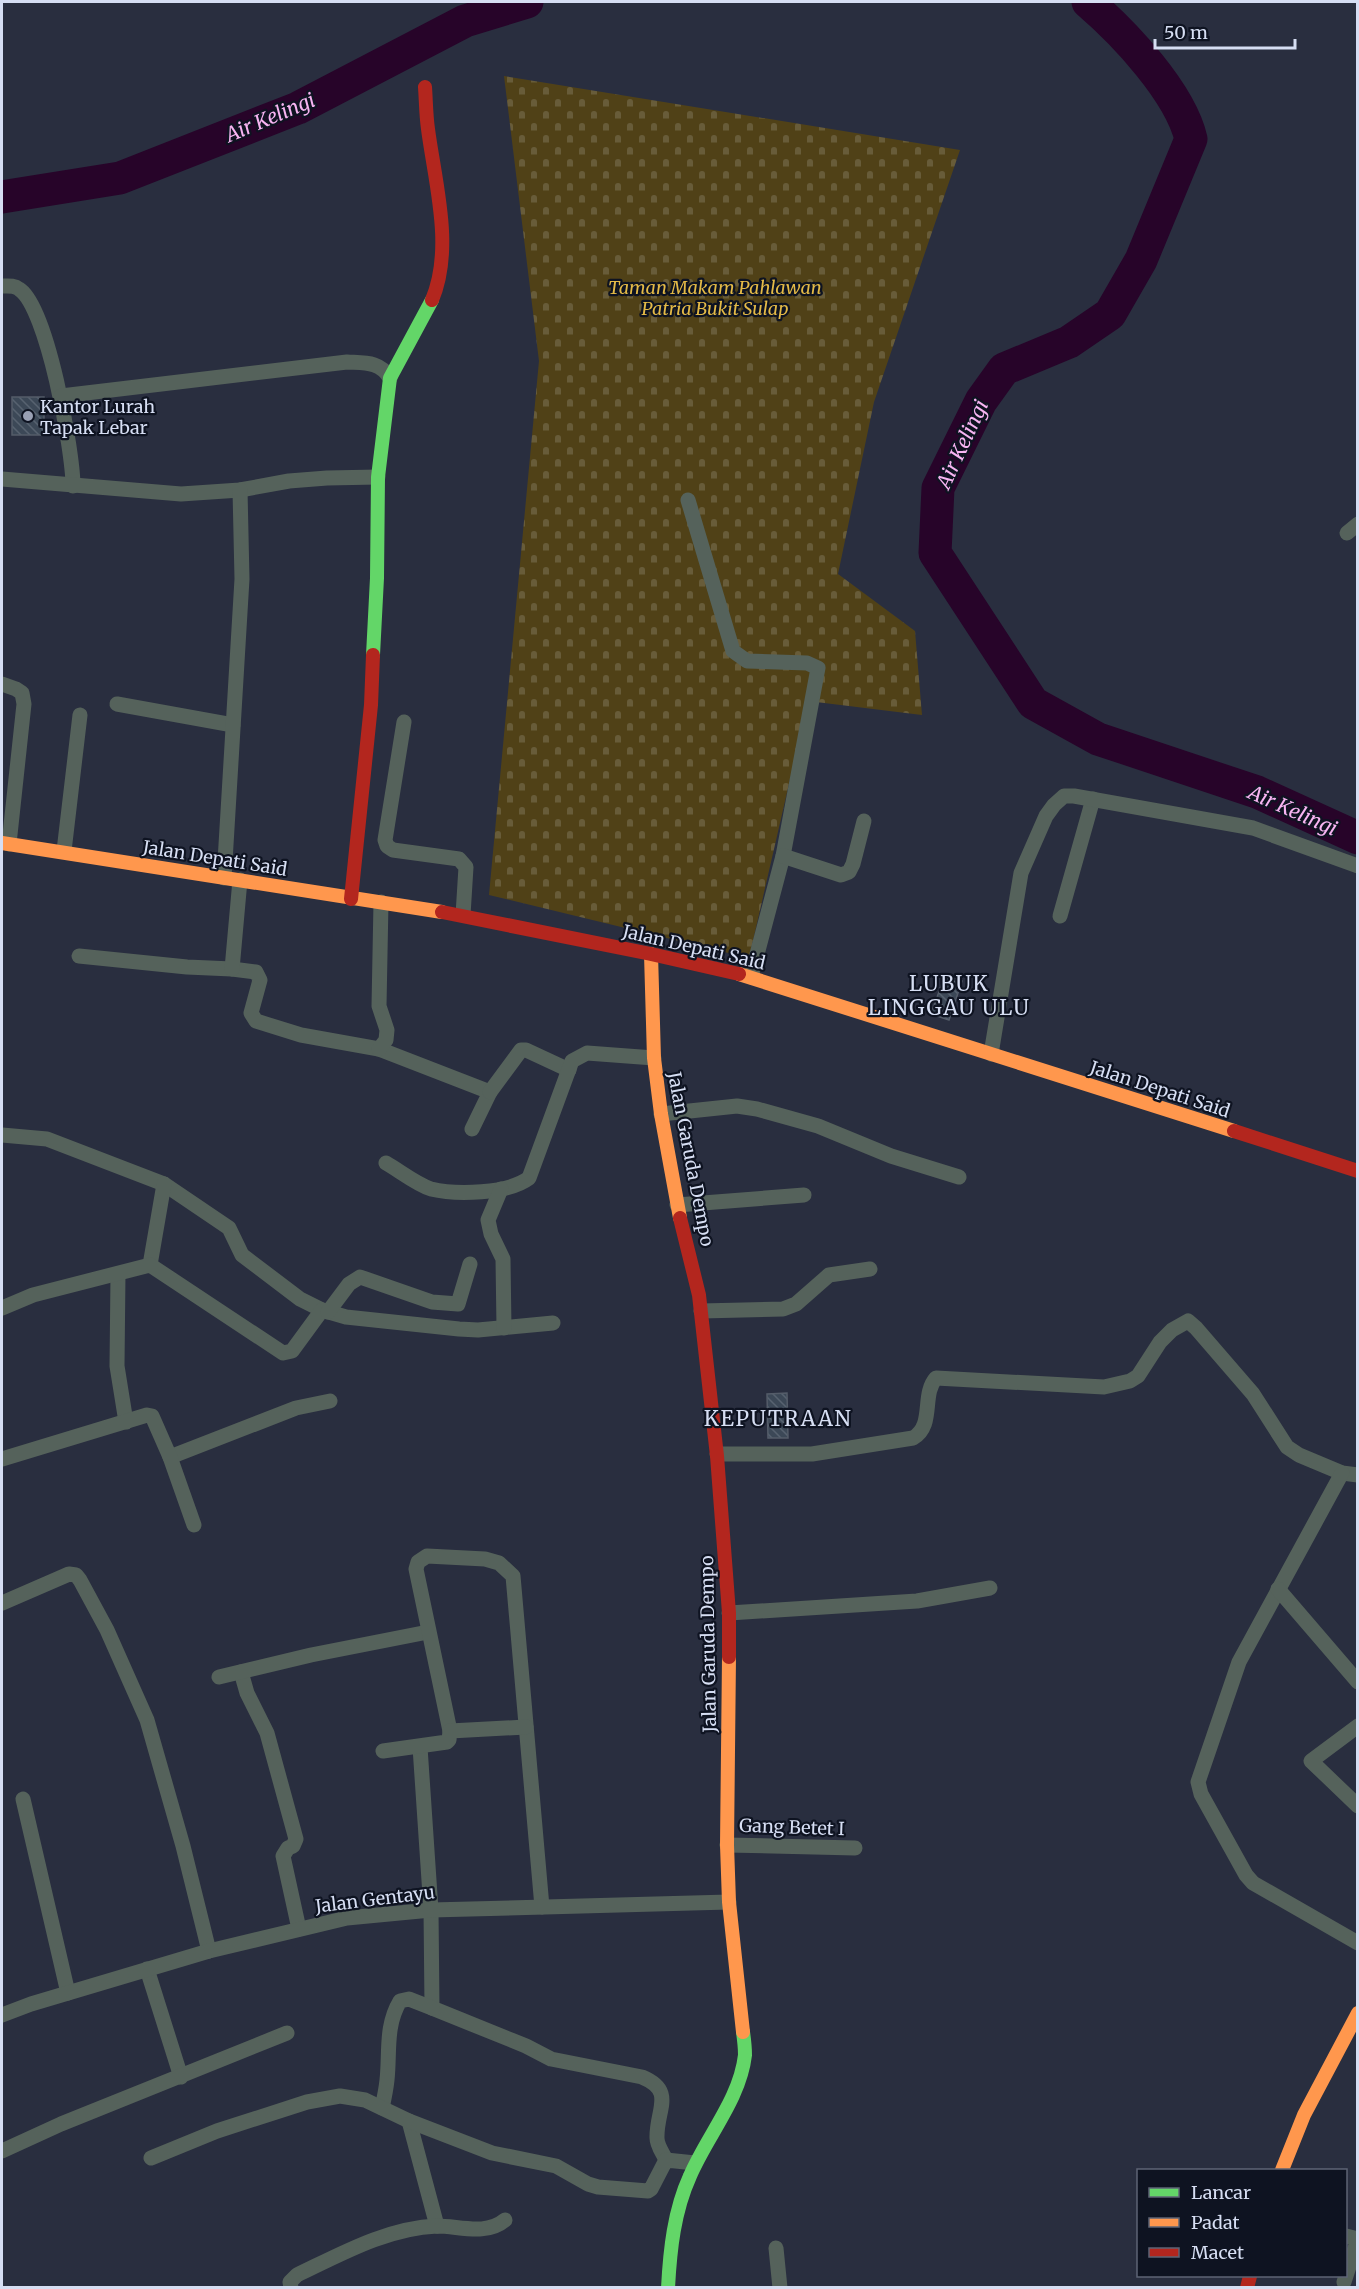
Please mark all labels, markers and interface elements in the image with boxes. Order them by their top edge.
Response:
scale bar [1155,12,1294,50]
text: 50 m [1164,21,1208,44]
water label: Air Kelingi [220,87,319,148]
park label: Taman Makam Pahlawan Patria Bukit Sulap [608,276,822,320]
place label: Kantor Lurah Tapak Lebar [40,395,155,439]
water label: Air Kelingi [930,396,993,494]
marker: Kantor Lurah Tapak Lebar [21,409,35,423]
water label: Air Kelingi [1243,778,1341,841]
street label: Jalan Depati Said [140,835,289,881]
street label: Jalan Depati Said [619,919,768,975]
district label: LUBUK LINGGAU ULU [868,970,1030,1021]
street label: Jalan Depati Said [1086,1055,1233,1123]
street label: Jalan Garuda Dempo [663,1069,719,1248]
district label: KEPUTRAAN [704,1405,852,1432]
street label: Jalan Garuda Dempo [695,1555,721,1734]
street label: Gang Betet I [739,1814,845,1840]
street label: Jalan Gentayu [313,1880,436,1918]
legend [1137,2169,1347,2277]
text: Lancar [1191,2181,1251,2204]
text: Padat [1191,2211,1240,2234]
text: Macet [1191,2241,1244,2264]

